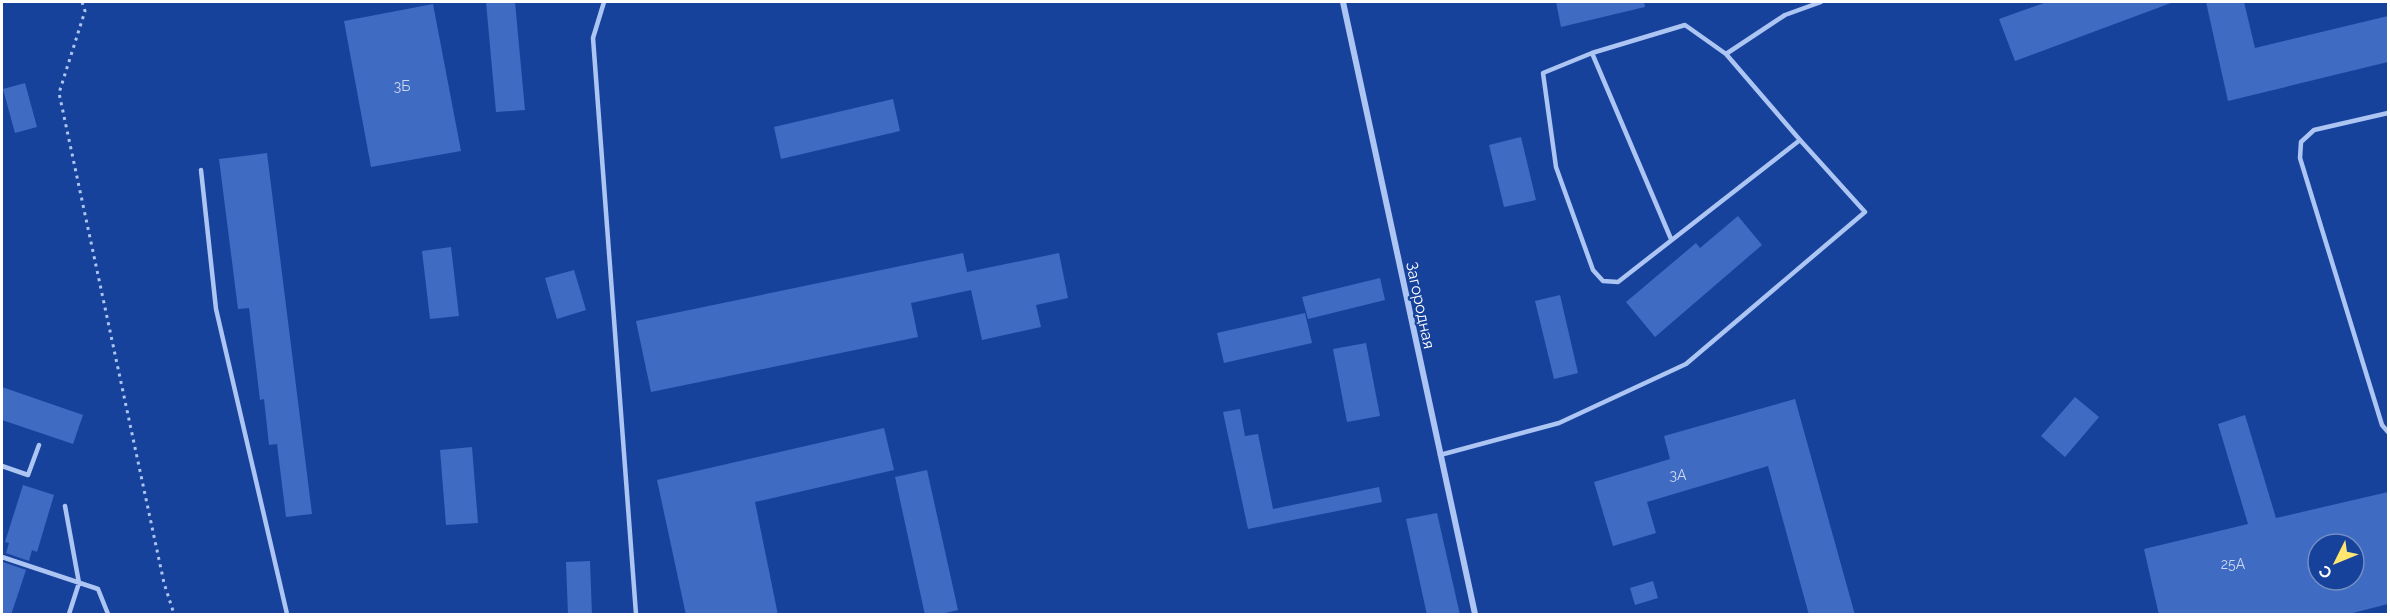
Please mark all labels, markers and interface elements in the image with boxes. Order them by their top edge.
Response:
house number: 3Б [394,78,410,94]
street label: Загородная [1402,260,1439,350]
house number: 3А [1670,467,1687,483]
north arrow [2306,532,2366,592]
house number: 25А [2221,556,2246,572]
text: С [2315,561,2336,582]

